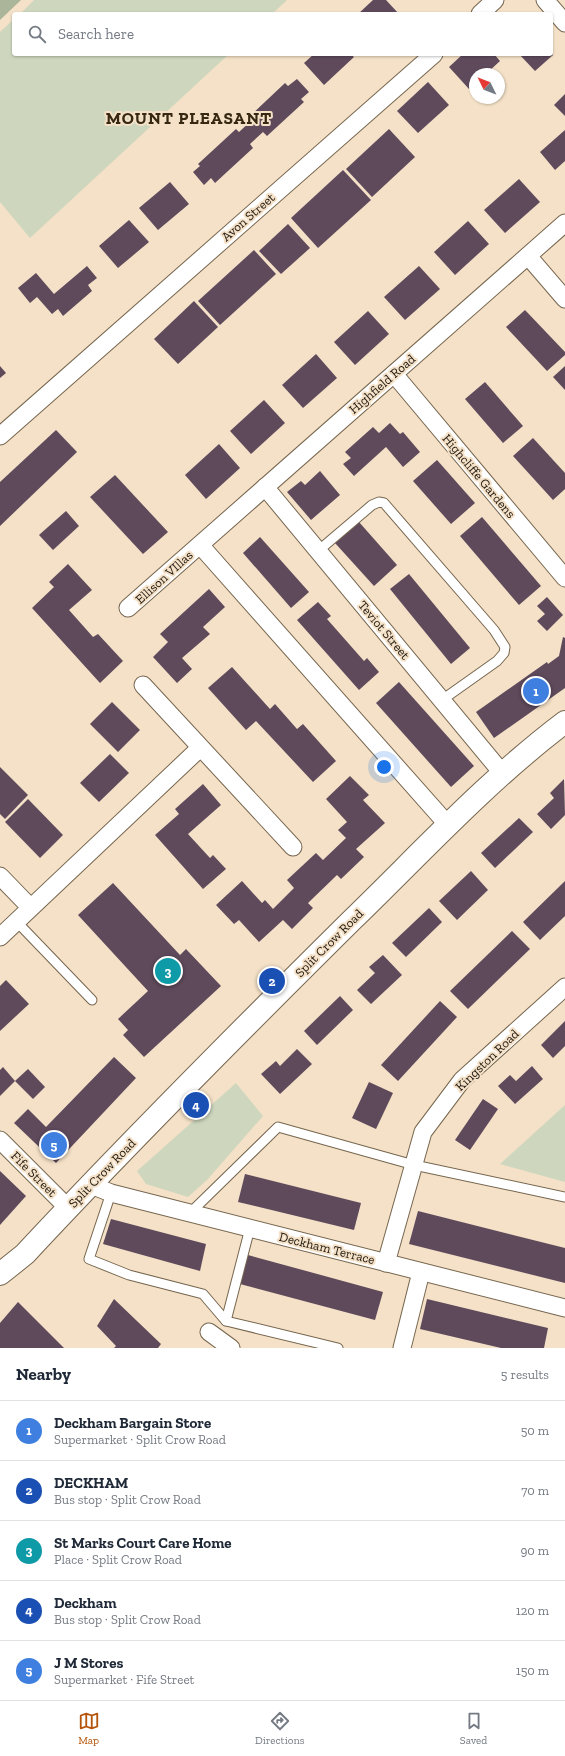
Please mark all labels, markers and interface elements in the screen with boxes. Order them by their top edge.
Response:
search box [12,12,553,56]
icon: search [26,23,48,45]
text: Search here [58,25,134,43]
north arrow [469,68,505,104]
district label: MOUNT PLEASANT [106,108,272,128]
street label: Avon Street [218,190,278,244]
street label: Highfield Road [346,351,418,417]
street label: Highcliffe Gardens [439,431,519,521]
street label: Ellison VIllas [132,547,196,607]
street label: Teviot Street [355,598,413,663]
pin: 1 [523,676,549,706]
your location [374,757,394,777]
street label: Split Crow Road [292,906,366,980]
pin: 3 [155,956,181,986]
pin: 2 [259,966,285,996]
street label: Kingston Road [452,1026,522,1094]
pin: 4 [183,1090,209,1120]
pin: 5 [41,1130,67,1160]
street label: Split Crow Road [65,1135,139,1211]
street label: Fife Street [8,1148,60,1200]
street label: Deckham Terrace [278,1229,376,1267]
text: Nearby [16,1364,71,1384]
text: 5 results [501,1367,549,1382]
text: Deckham Bargain Store [54,1414,211,1432]
text: 1 [26,1423,32,1438]
text: 50 m [521,1423,549,1438]
text: Supermarket · Split Crow Road [54,1432,226,1447]
text: DECKHAM [54,1474,128,1492]
text: 2 [26,1483,32,1498]
text: 70 m [521,1483,549,1498]
text: Bus stop · Split Crow Road [54,1492,201,1507]
text: St Marks Court Care Home [54,1534,232,1552]
text: 3 [26,1543,32,1558]
text: 90 m [520,1543,549,1558]
text: Place · Split Crow Road [54,1552,182,1567]
text: Deckham [54,1594,117,1612]
text: 4 [25,1603,33,1618]
text: 120 m [516,1603,549,1618]
text: Bus stop · Split Crow Road [54,1612,201,1627]
text: J M Stores [54,1654,123,1672]
text: 5 [26,1663,32,1678]
text: 150 m [516,1663,549,1678]
text: Supermarket · Fife Street [54,1672,194,1687]
tab: Map [78,1710,100,1747]
tab: Directions [255,1710,305,1747]
tab: Saved [460,1710,487,1747]

